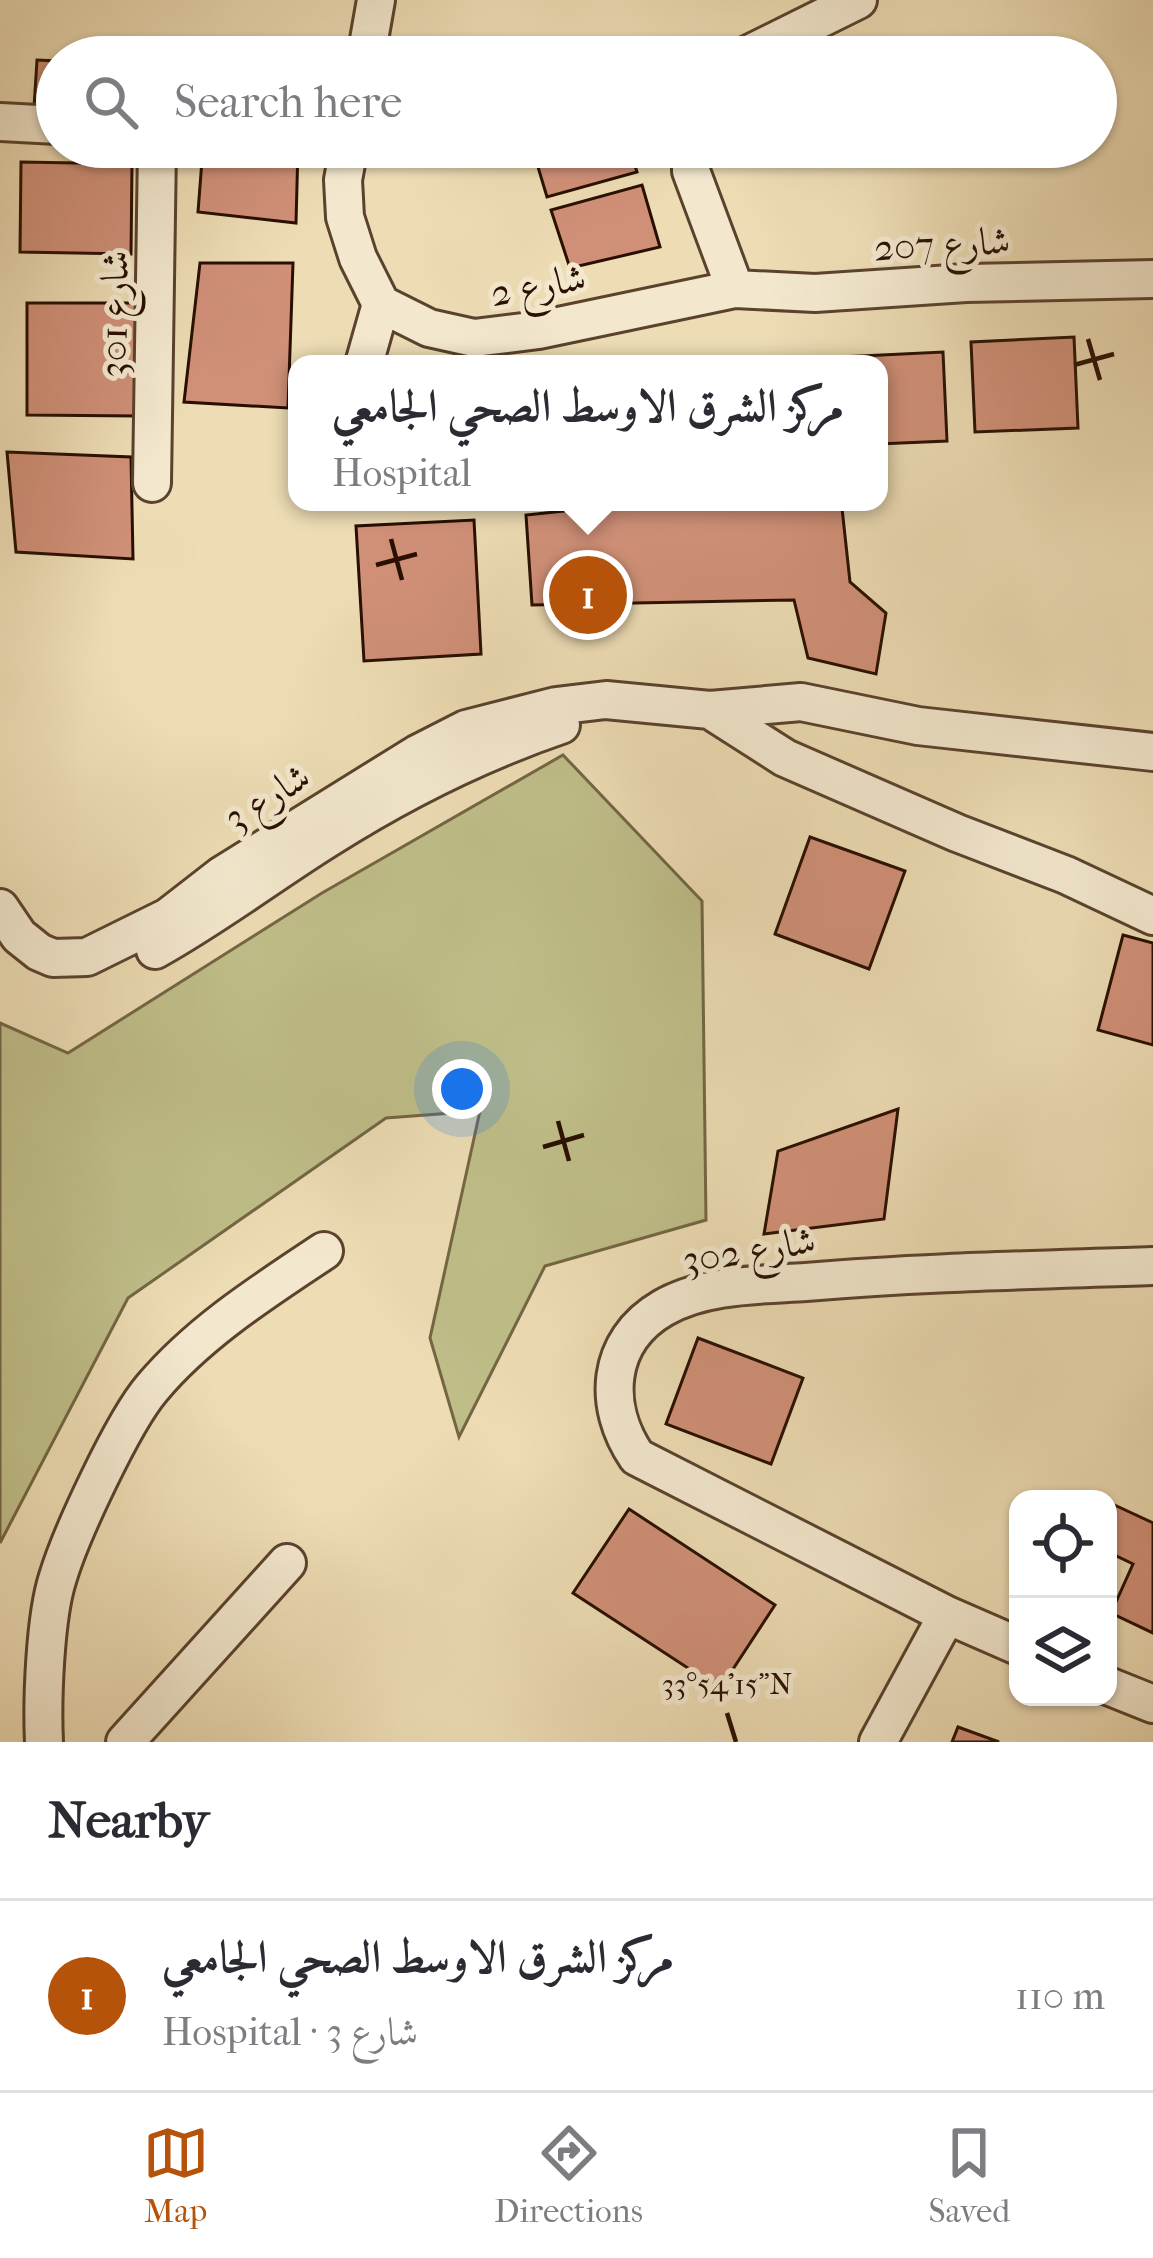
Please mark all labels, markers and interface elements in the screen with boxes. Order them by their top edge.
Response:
search box [36,36,1117,168]
icon: search [78,69,144,135]
text: Search here [174,76,402,129]
street label: شارع 207 [873,217,1012,280]
street label: شارع 301 [90,250,147,378]
street label: شارع 2 [487,254,591,325]
popup [288,355,888,511]
text: مركز الشرق الاوسط الصحي الجامعي [332,380,844,433]
text: Hospital [332,450,472,496]
pin: 1 [549,550,627,640]
street label: شارع 3 [216,753,323,849]
your location [432,1059,492,1119]
street label: شارع 302 [679,1217,820,1292]
map controls [1009,1490,1117,1706]
button: locate [1009,1490,1117,1598]
button: layers [1009,1598,1117,1706]
text: 33°54'15"N [662,1667,793,1702]
text: Nearby [48,1790,209,1850]
text: مركز الشرق الاوسط الصحي الجامعي [162,1931,674,1984]
text: 1 [80,1973,94,2019]
text: 110 m [1015,1973,1105,2019]
text: Hospital · شارع 3 [162,2009,418,2055]
tab: Map [143,2120,209,2231]
tab: Directions [494,2120,643,2231]
tab: Saved [928,2120,1010,2231]

